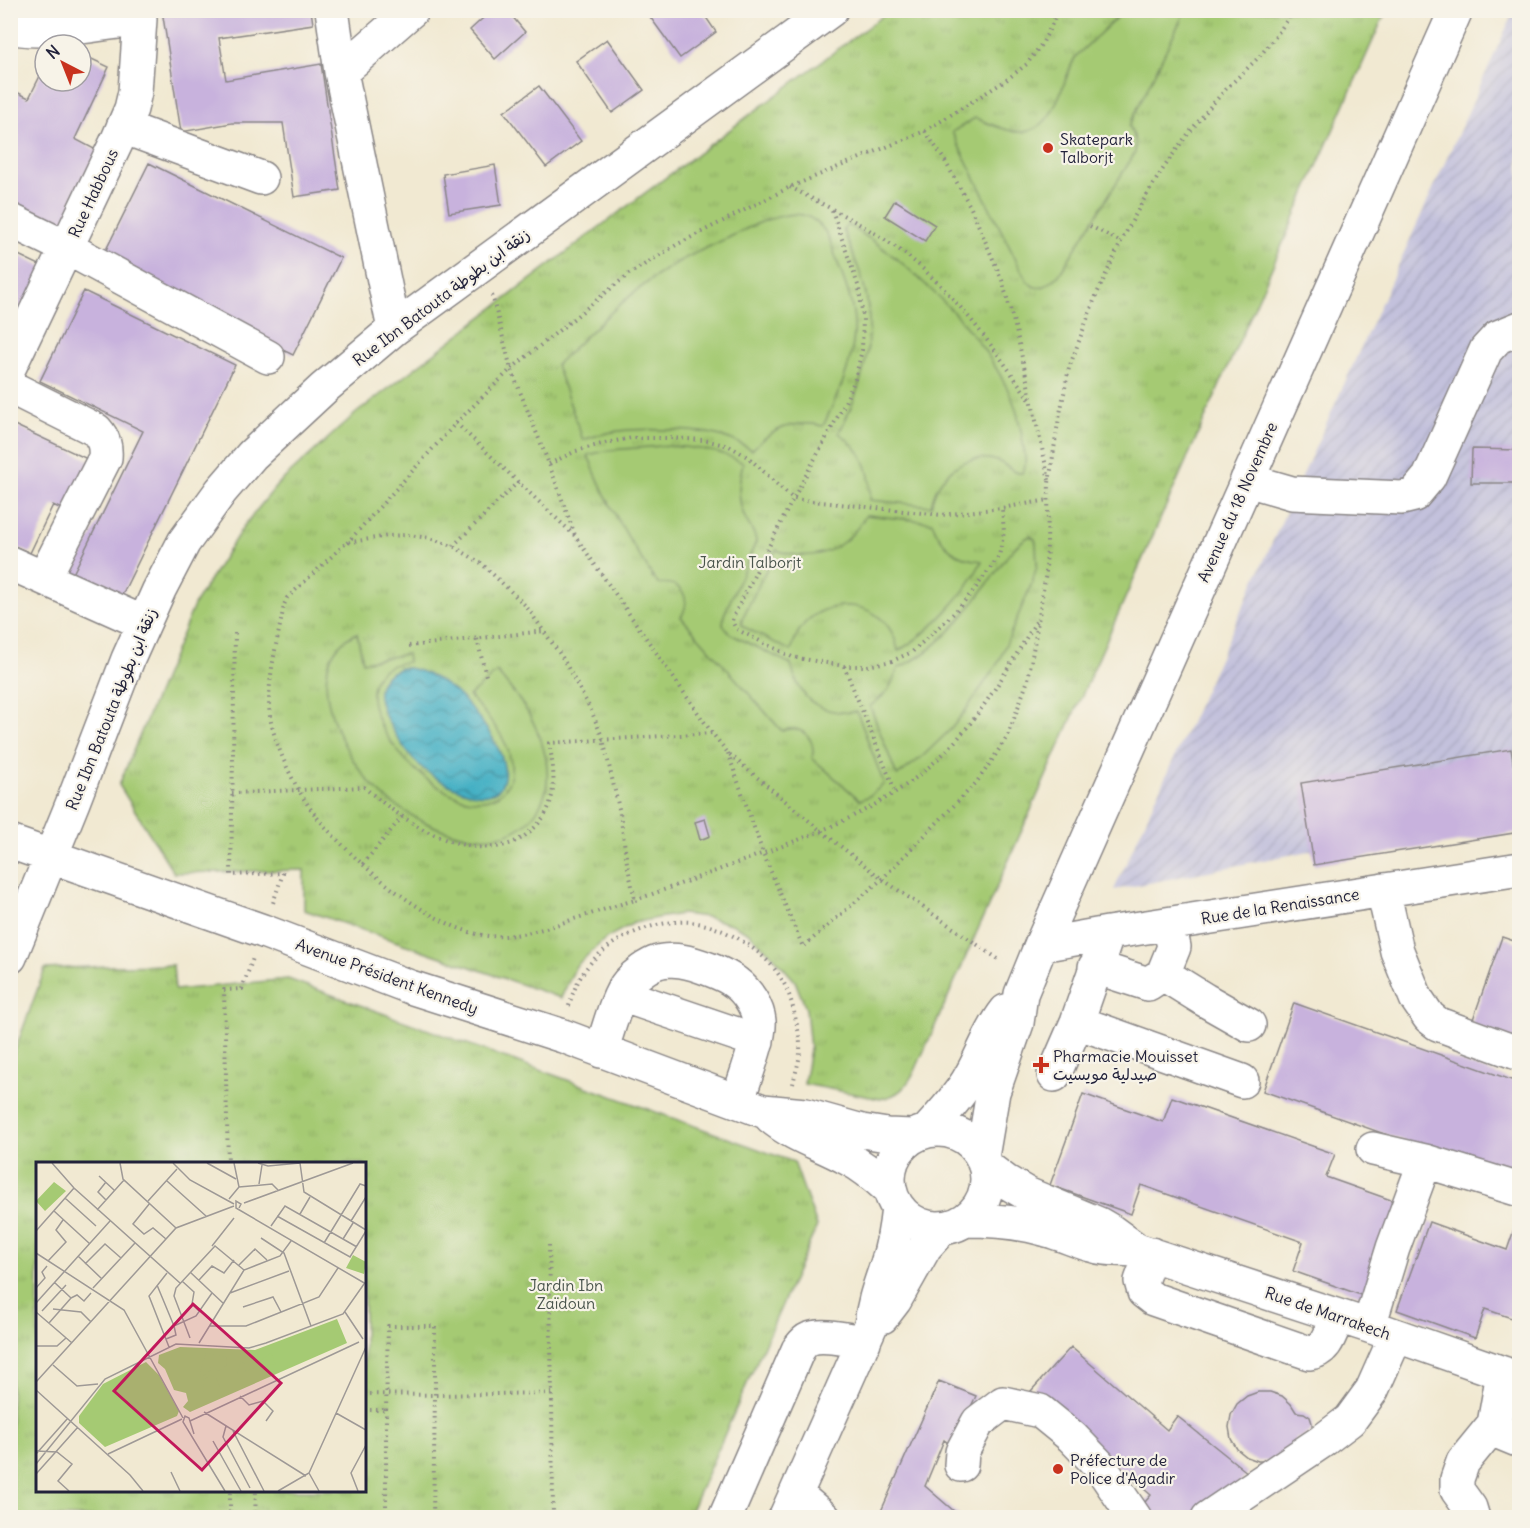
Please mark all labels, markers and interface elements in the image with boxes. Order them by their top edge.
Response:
north arrow [33,33,93,93]
text: N [42,41,64,63]
place label: Skatepark Talborjt [1060,129,1133,167]
marker: Skatepark Talborjt [1041,141,1055,155]
street label: Rue Habbous [64,145,122,241]
street label: Rue Ibn Batouta زنقة ابن بطوطة [349,224,534,371]
street label: Avenue du 18 Novembre [1193,419,1281,585]
park label: Jardin Talborjt [698,552,802,572]
street label: Rue Ibn Batouta زنقة ابن بطوطة [61,605,162,813]
street label: Rue de la Renaissance [1199,884,1361,928]
street label: Avenue Président Kennedy [293,934,481,1018]
place label: Pharmacie Mouisset صيدلية مويسيت [1053,1046,1199,1085]
marker: Pharmacie Mouisset صيدلية مويسيت [1034,1058,1048,1072]
inset map [36,1162,366,1492]
park label: Jardin Ibn Zaïdoun [529,1275,603,1313]
street label: Rue de Marrakech [1263,1282,1393,1344]
place label: Préfecture de Police d'Agadir [1070,1450,1176,1488]
marker: Préfecture de Police d'Agadir [1051,1462,1065,1476]

